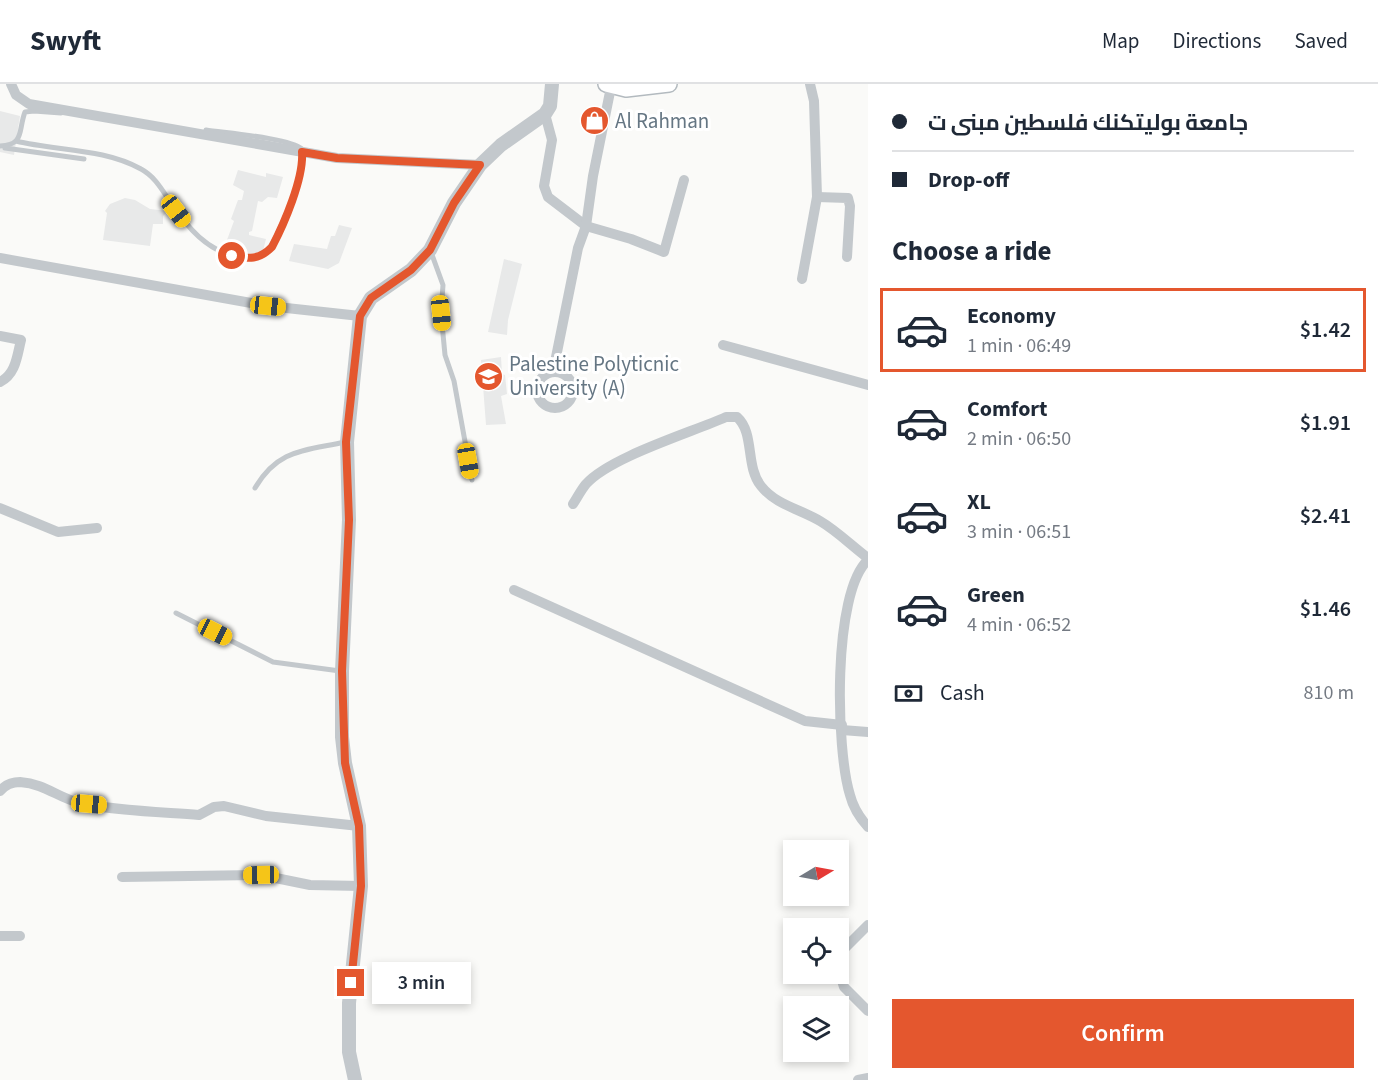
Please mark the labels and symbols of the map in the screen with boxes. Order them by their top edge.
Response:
shop icon: Al Rahman [578,105,610,137]
place label: Al Rahman [615,106,709,136]
car [158,191,194,231]
route start [218,242,245,269]
car [430,294,452,332]
car [249,295,287,317]
place label: Palestine Polyticnic University (A) [509,349,680,403]
school or university icon: Palestine Polyticnic University (A) [472,360,504,392]
car [456,442,480,480]
car [195,616,235,648]
car [70,793,108,815]
north arrow [783,840,849,906]
car [243,866,279,884]
callout: 3 min [372,962,471,1004]
route end [337,969,364,996]

